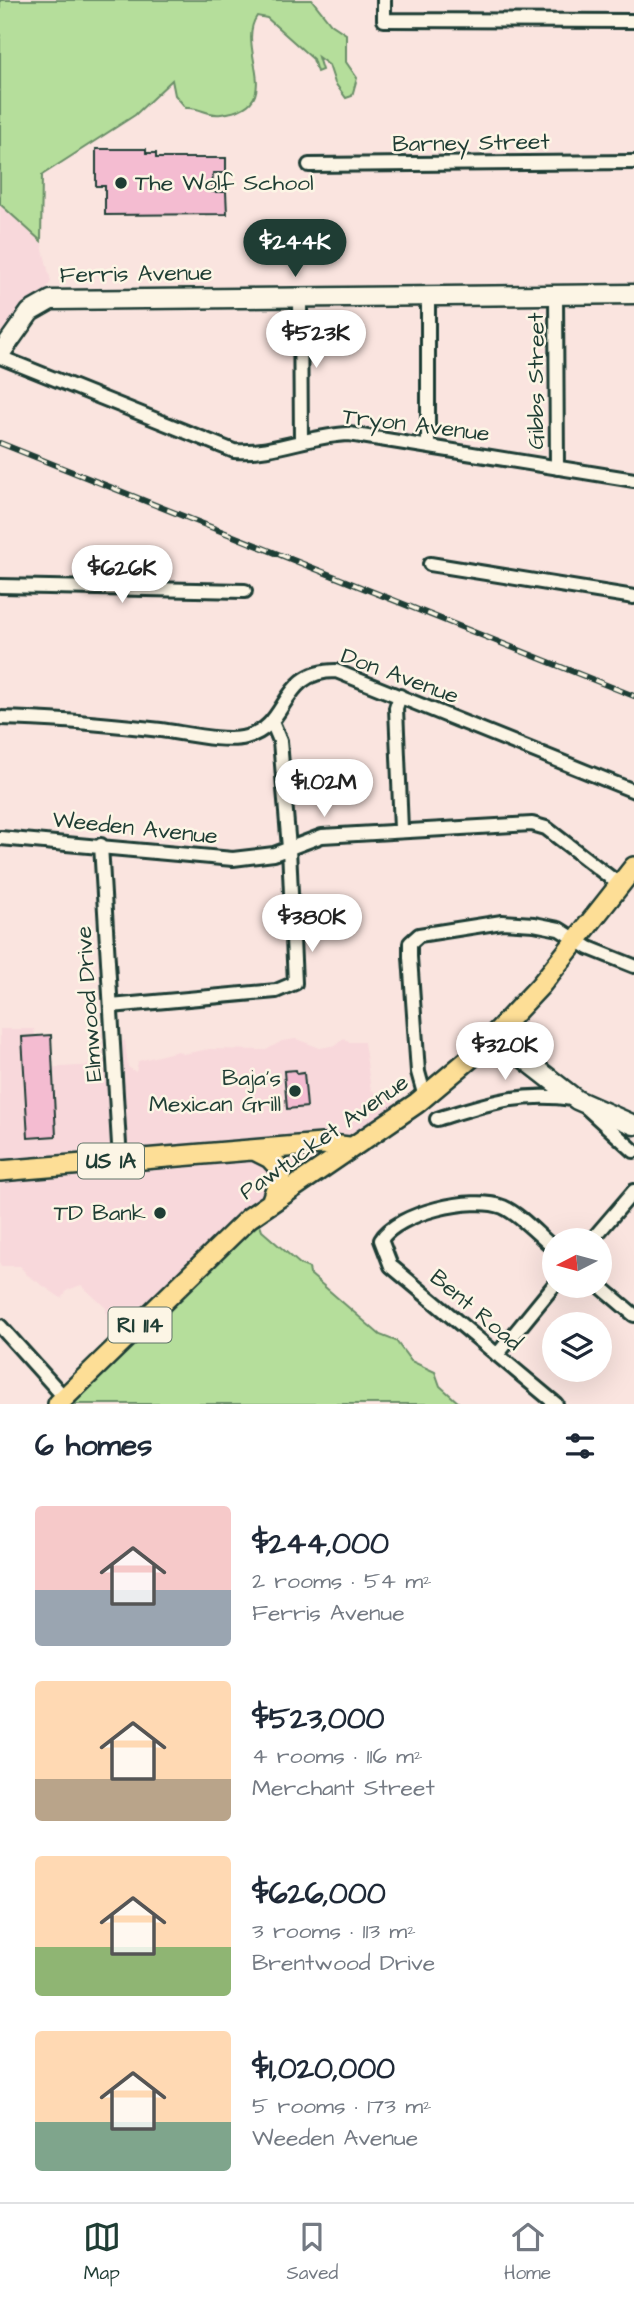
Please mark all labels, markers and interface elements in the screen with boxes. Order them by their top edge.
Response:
street label: Barney Street [392,126,551,161]
place label: The Wolf School [135,167,314,199]
marker: The Wolf School [113,175,129,191]
pin: $244K [246,219,344,279]
text: $244K [259,226,331,258]
street label: Ferris Avenue [59,257,213,291]
pin: $523K [267,310,365,370]
street label: Gibbs Street [520,312,552,449]
text: $523K [282,317,350,349]
street label: Tryon Avenue [340,400,491,451]
pin: $626K [73,546,171,605]
text: $626K [88,552,156,584]
street label: Don Avenue [337,640,463,712]
pin: $1.02M [267,760,381,819]
text: $1.02M [291,766,357,798]
street label: Weeden Avenue [51,803,219,853]
pin: $380K [263,894,361,954]
text: $380K [278,901,346,933]
street label: Elmwood Drive [68,925,110,1083]
pin: $320K [456,1023,554,1082]
text: $320K [472,1029,538,1061]
place label: Baja's Mexican Grill [149,1062,281,1120]
street label: Pawtucket Avenue [233,1066,415,1208]
marker: Baja's Mexican Grill [287,1083,303,1099]
road number: US 1A [78,1144,144,1178]
place label: TD Bank [54,1197,146,1229]
marker: TD Bank [152,1205,168,1221]
north arrow [542,1228,612,1298]
map controls [542,1228,612,1382]
street label: Bent Road [423,1262,529,1358]
road number: RI 114 [108,1308,172,1342]
button: layers [542,1312,612,1382]
text: 6 homes [35,1425,152,1467]
icon: filters [561,1427,599,1465]
text: $244,000 [252,1523,389,1565]
icon: home [91,1534,175,1618]
text: 2 rooms · 54 m² [252,1565,432,1597]
text: Ferris Avenue [252,1597,405,1629]
text: $523,000 [252,1698,384,1740]
icon: home [91,1709,175,1793]
text: 4 rooms · 116 m² [252,1740,423,1772]
text: Merchant Street [252,1772,435,1804]
text: $626,000 [252,1873,386,1915]
icon: home [91,1884,175,1968]
text: 3 rooms · 113 m² [252,1915,416,1947]
text: Brentwood Drive [252,1947,435,1979]
text: $1,020,000 [252,2048,395,2090]
icon: home [91,2059,175,2143]
text: 5 rooms · 173 m² [252,2090,432,2122]
text: Weeden Avenue [252,2122,418,2154]
tab: Map [83,2218,121,2287]
tab: Saved [286,2218,338,2287]
tab: Home [504,2218,551,2287]

